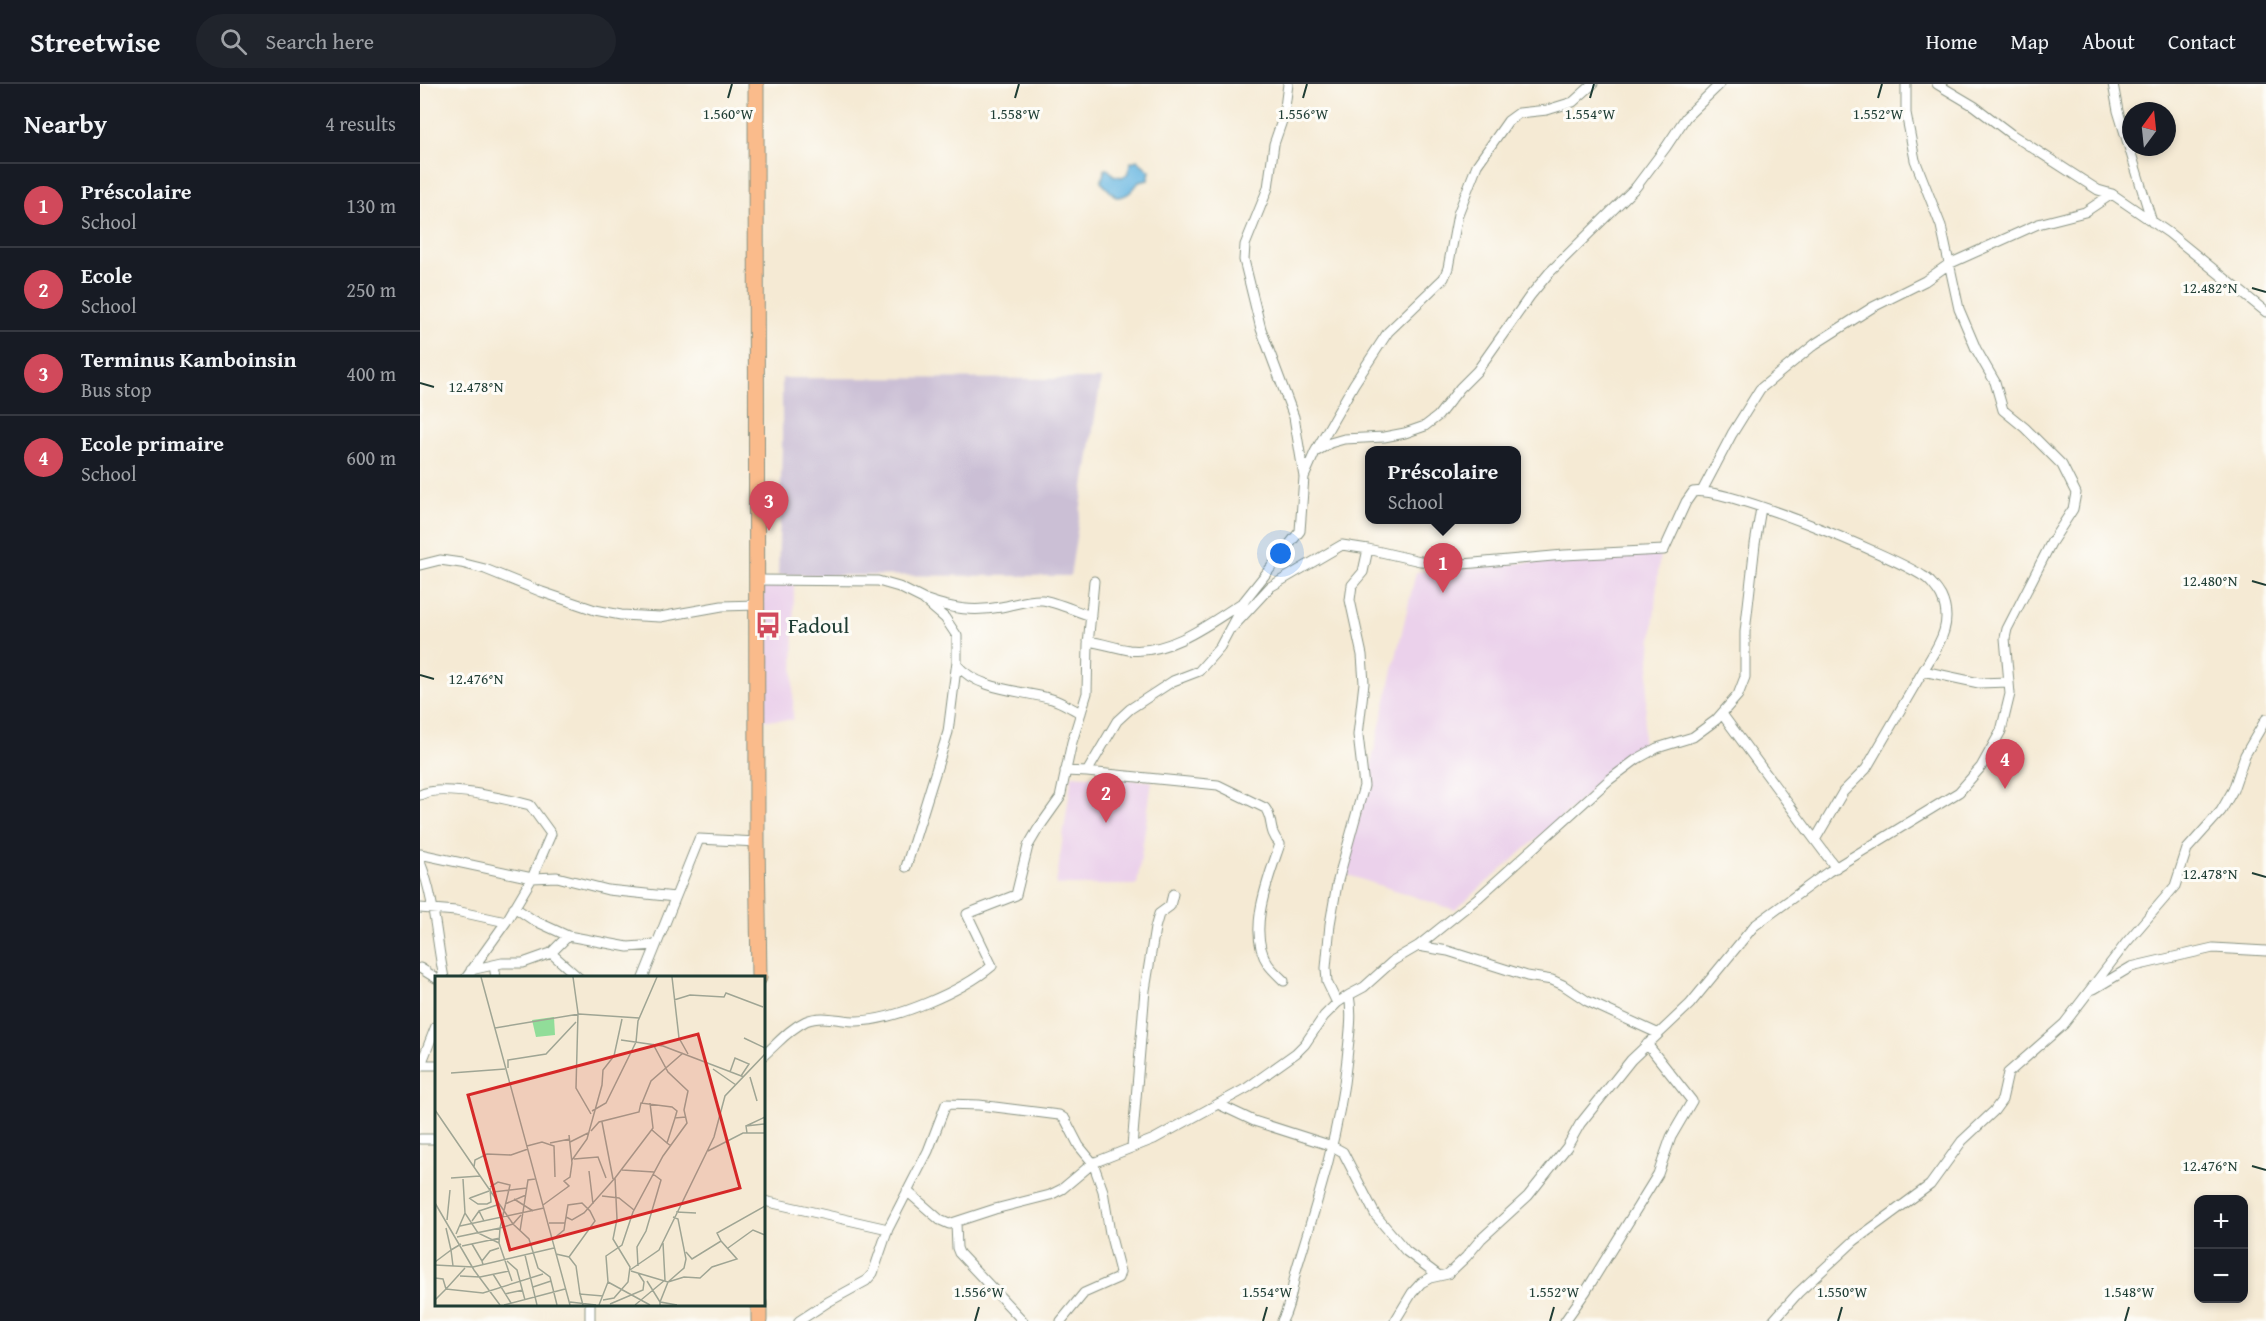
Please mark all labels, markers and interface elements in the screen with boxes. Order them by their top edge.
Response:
search box [196,14,616,68]
text: Streetwise [30,21,160,62]
icon: search [217,25,250,58]
text: Search here [265,25,374,57]
text: Home [1926,26,1977,57]
text: Map [2010,26,2049,57]
text: About [2082,26,2135,57]
text: Contact [2168,26,2236,57]
north arrow [2122,102,2176,156]
text: 1.560°W [703,103,754,124]
text: 1.558°W [990,103,1041,124]
text: 1.556°W [1278,103,1329,124]
text: 1.554°W [1565,103,1616,124]
text: 1.552°W [1853,103,1904,124]
text: Nearby [24,104,107,143]
text: 4 results [325,109,396,138]
text: Préscolaire [81,175,192,207]
text: 1 [38,191,49,220]
text: 130 m [346,191,396,220]
text: School [81,207,137,236]
text: Ecole [81,259,132,291]
text: 2 [38,275,49,304]
text: 250 m [346,275,396,304]
text: 12.482°N [2183,277,2238,298]
text: School [81,291,137,320]
text: Terminus Kamboinsin [81,343,297,375]
text: 3 [38,359,49,388]
text: 400 m [346,359,396,388]
text: Bus stop [81,375,152,404]
text: 12.478°N [449,376,504,397]
text: Ecole primaire [81,427,224,459]
text: 4 [38,443,49,472]
text: 600 m [346,443,396,472]
popup [1365,446,1521,524]
text: Préscolaire [1388,455,1498,487]
text: School [81,459,137,488]
pin: 3 [750,482,788,531]
text: School [1388,487,1443,516]
your location [1266,539,1295,568]
pin: 1 [1424,544,1462,593]
text: 12.480°N [2183,570,2238,591]
place label: Fadoul [788,609,849,641]
bus stop icon: Fadoul [753,610,783,640]
text: 12.476°N [449,668,504,689]
pin: 4 [1986,740,2024,789]
pin: 2 [1086,774,1126,823]
text: 12.478°N [2183,863,2238,884]
inset map [435,976,765,1306]
text: 12.476°N [2183,1155,2238,1176]
map controls [2194,1195,2248,1303]
button: + [2194,1195,2248,1249]
button: − [2194,1249,2248,1303]
text: 1.556°W [954,1281,1005,1302]
text: 1.554°W [1242,1281,1293,1302]
text: 1.552°W [1529,1281,1580,1302]
text: 1.550°W [1817,1281,1868,1302]
text: 1.548°W [2104,1281,2155,1302]

